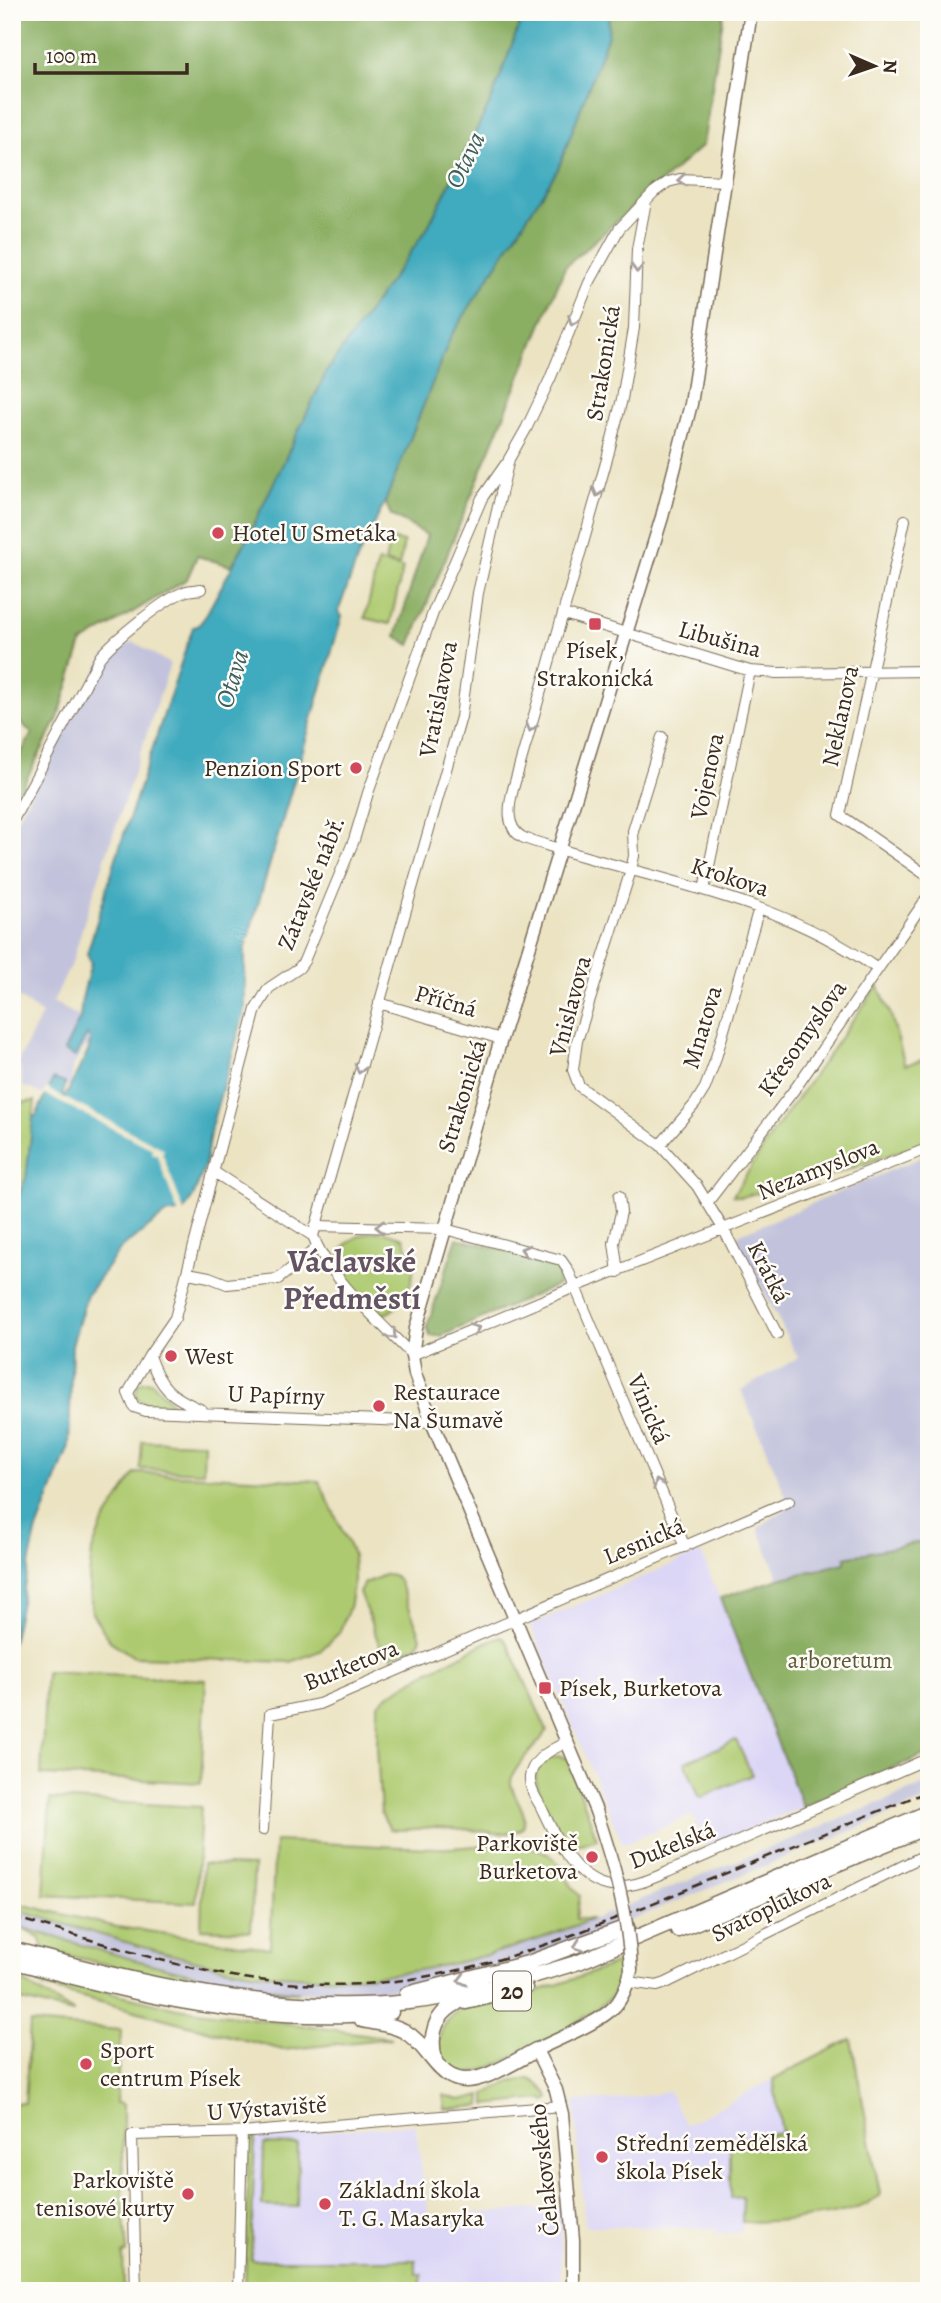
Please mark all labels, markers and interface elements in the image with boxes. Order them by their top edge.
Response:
scale bar [35,32,187,76]
north arrow [839,32,909,102]
text: 100 m [46,42,97,70]
text: N [877,59,903,74]
water label: Otava [436,126,494,194]
one-way arrow [676,173,688,188]
one-way arrow [629,263,644,274]
street label: Strakonická [578,302,628,423]
one-way arrow [568,314,582,326]
one-way arrow [592,485,606,497]
place label: Hotel U Smetáka [232,517,398,549]
marker: Hotel U Smetáka [210,525,226,541]
street label: Libušina [675,613,766,666]
marker: Písek, Strakonická [587,616,603,632]
place label: Písek, Strakonická [537,634,654,694]
street label: Vratislavova [411,637,465,761]
water label: Otava [207,646,257,712]
street label: Neklanova [814,662,866,770]
one-way arrow [524,720,539,732]
street label: Vojenova [682,729,732,823]
place label: Penzion Sport [204,752,342,784]
marker: Penzion Sport [348,760,364,776]
street label: Zátavské nábř. [270,811,352,955]
street label: Krokova [687,849,774,905]
street label: Vnislavova [541,951,599,1061]
street label: Křesomyslova [750,973,854,1103]
street label: Příčná [411,977,482,1025]
street label: Mnatova [674,981,730,1073]
street label: Strakonická [430,1035,495,1157]
one-way arrow [354,1062,369,1074]
street label: Nezamyslova [752,1130,884,1208]
one-way arrow [374,1220,385,1235]
street label: Krátká [740,1235,799,1309]
district label: Václavské Předměstí [283,1239,421,1320]
one-way arrow [519,1244,531,1258]
one-way arrow [467,1323,480,1337]
one-way arrow [384,1327,397,1340]
place label: West [184,1340,234,1372]
marker: West [163,1348,179,1364]
street label: Vinická [620,1368,678,1450]
place label: Restaurace Na Šumavě [393,1376,503,1436]
street label: U Papírny [227,1377,325,1413]
marker: Restaurace Na Šumavě [371,1398,387,1414]
one-way arrow [652,1479,666,1491]
street label: Lesnická [598,1509,690,1572]
street label: Burketova [299,1631,404,1699]
park label: arboretum [787,1644,893,1676]
place label: Písek, Burketova [559,1672,723,1704]
marker: Písek, Burketova [537,1680,553,1696]
street label: Dukelská [624,1813,721,1877]
place label: Parkoviště Burketova [476,1827,579,1887]
marker: Parkoviště Burketova [584,1849,600,1865]
street label: Svatoplukova [706,1864,837,1950]
one-way arrow [572,1938,584,1952]
one-way arrow [456,1972,468,1986]
road number: 20 [493,1972,531,2010]
place label: Sport centrum Písek [100,2034,241,2094]
marker: Sport centrum Písek [78,2056,94,2072]
street label: U Výstaviště [206,2088,328,2128]
street label: Čelakovského [521,2102,567,2238]
place label: Střední zemědělská škola Písek [616,2127,809,2187]
marker: Střední zemědělská škola Písek [594,2149,610,2165]
place label: Parkoviště tenisové kurty [36,2164,174,2224]
place label: Základní škola T. G. Masaryka [339,2174,485,2234]
marker: Parkoviště tenisové kurty [180,2186,196,2202]
marker: Základní škola T. G. Masaryka [317,2196,333,2212]

